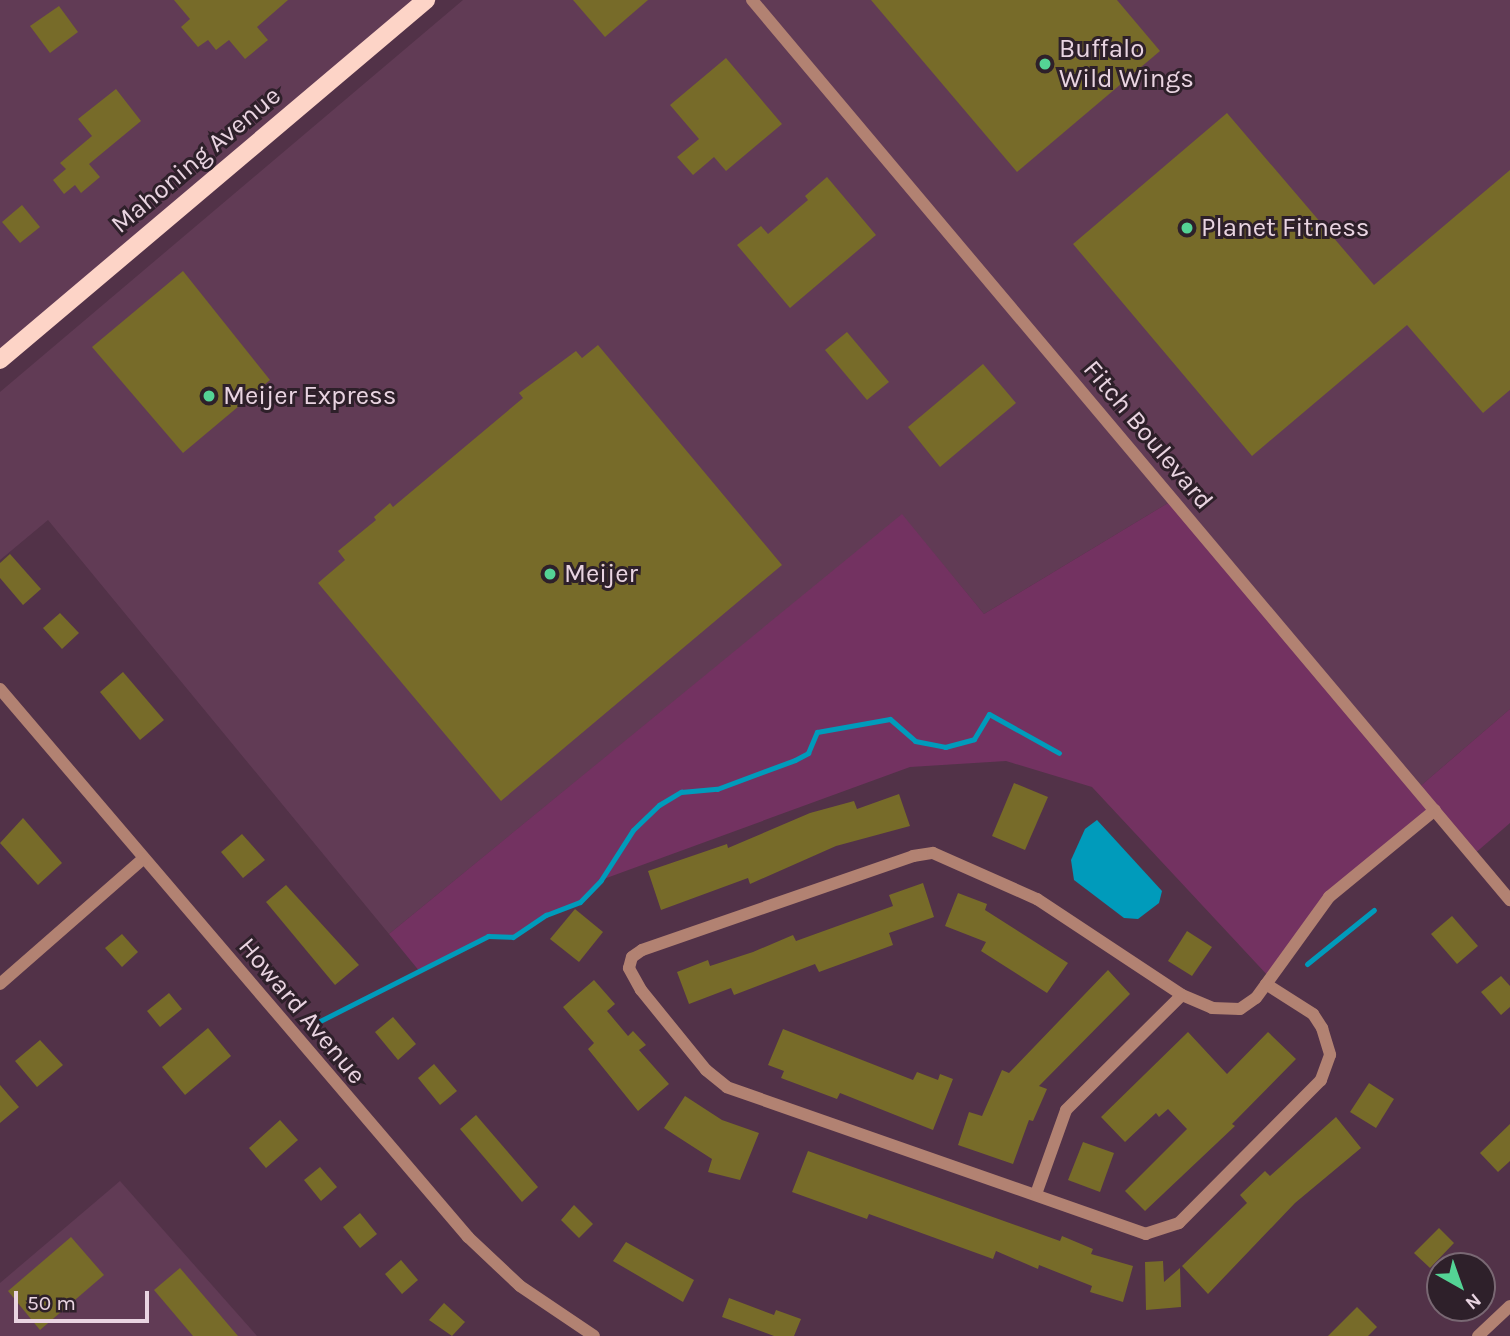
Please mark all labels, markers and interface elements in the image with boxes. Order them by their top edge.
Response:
place label: Buffalo Wild Wings [1059,33,1194,94]
marker: Buffalo Wild Wings [1037,56,1053,72]
street label: Mahoning Avenue [105,80,287,240]
place label: Planet Fitness [1201,212,1369,244]
marker: Planet Fitness [1179,220,1195,236]
street label: Fitch Boulevard [1076,354,1220,516]
place label: Meijer Express [223,380,396,412]
marker: Meijer Express [201,388,217,404]
place label: Meijer [564,558,638,590]
marker: Meijer [542,566,558,582]
street label: Howard Avenue [232,932,372,1090]
north arrow [1426,1252,1496,1322]
scale bar [18,1276,152,1320]
text: N [1461,1289,1486,1314]
text: 50 m [27,1291,76,1315]

